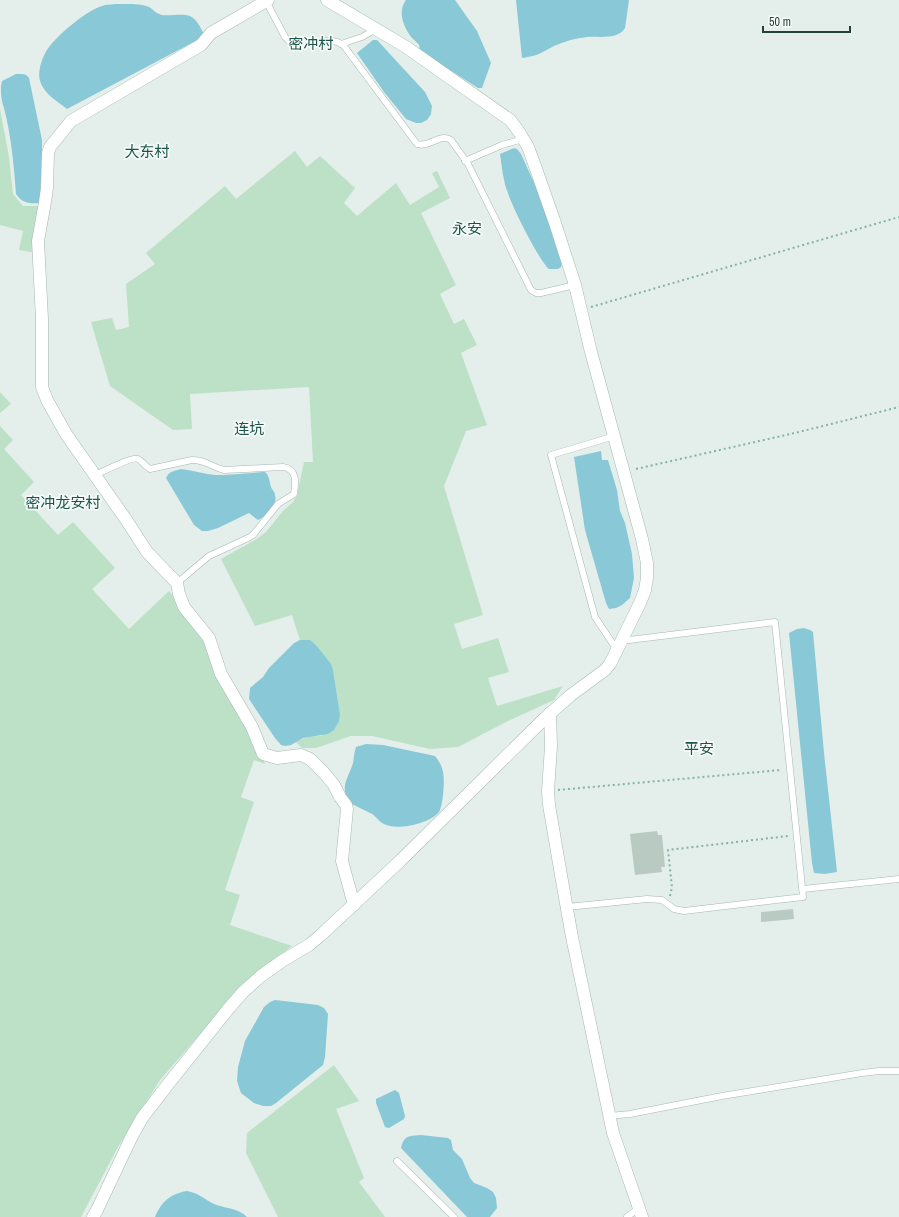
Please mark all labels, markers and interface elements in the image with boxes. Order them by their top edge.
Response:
scale bar [763,8,850,34]
text: 50 m [769,14,791,30]
district label: 密冲村 [288,33,334,54]
district label: 大东村 [124,141,170,162]
district label: 永安 [452,218,482,239]
district label: 连坑 [234,418,264,439]
district label: 密冲龙安村 [25,492,101,513]
district label: 平安 [684,738,714,759]

